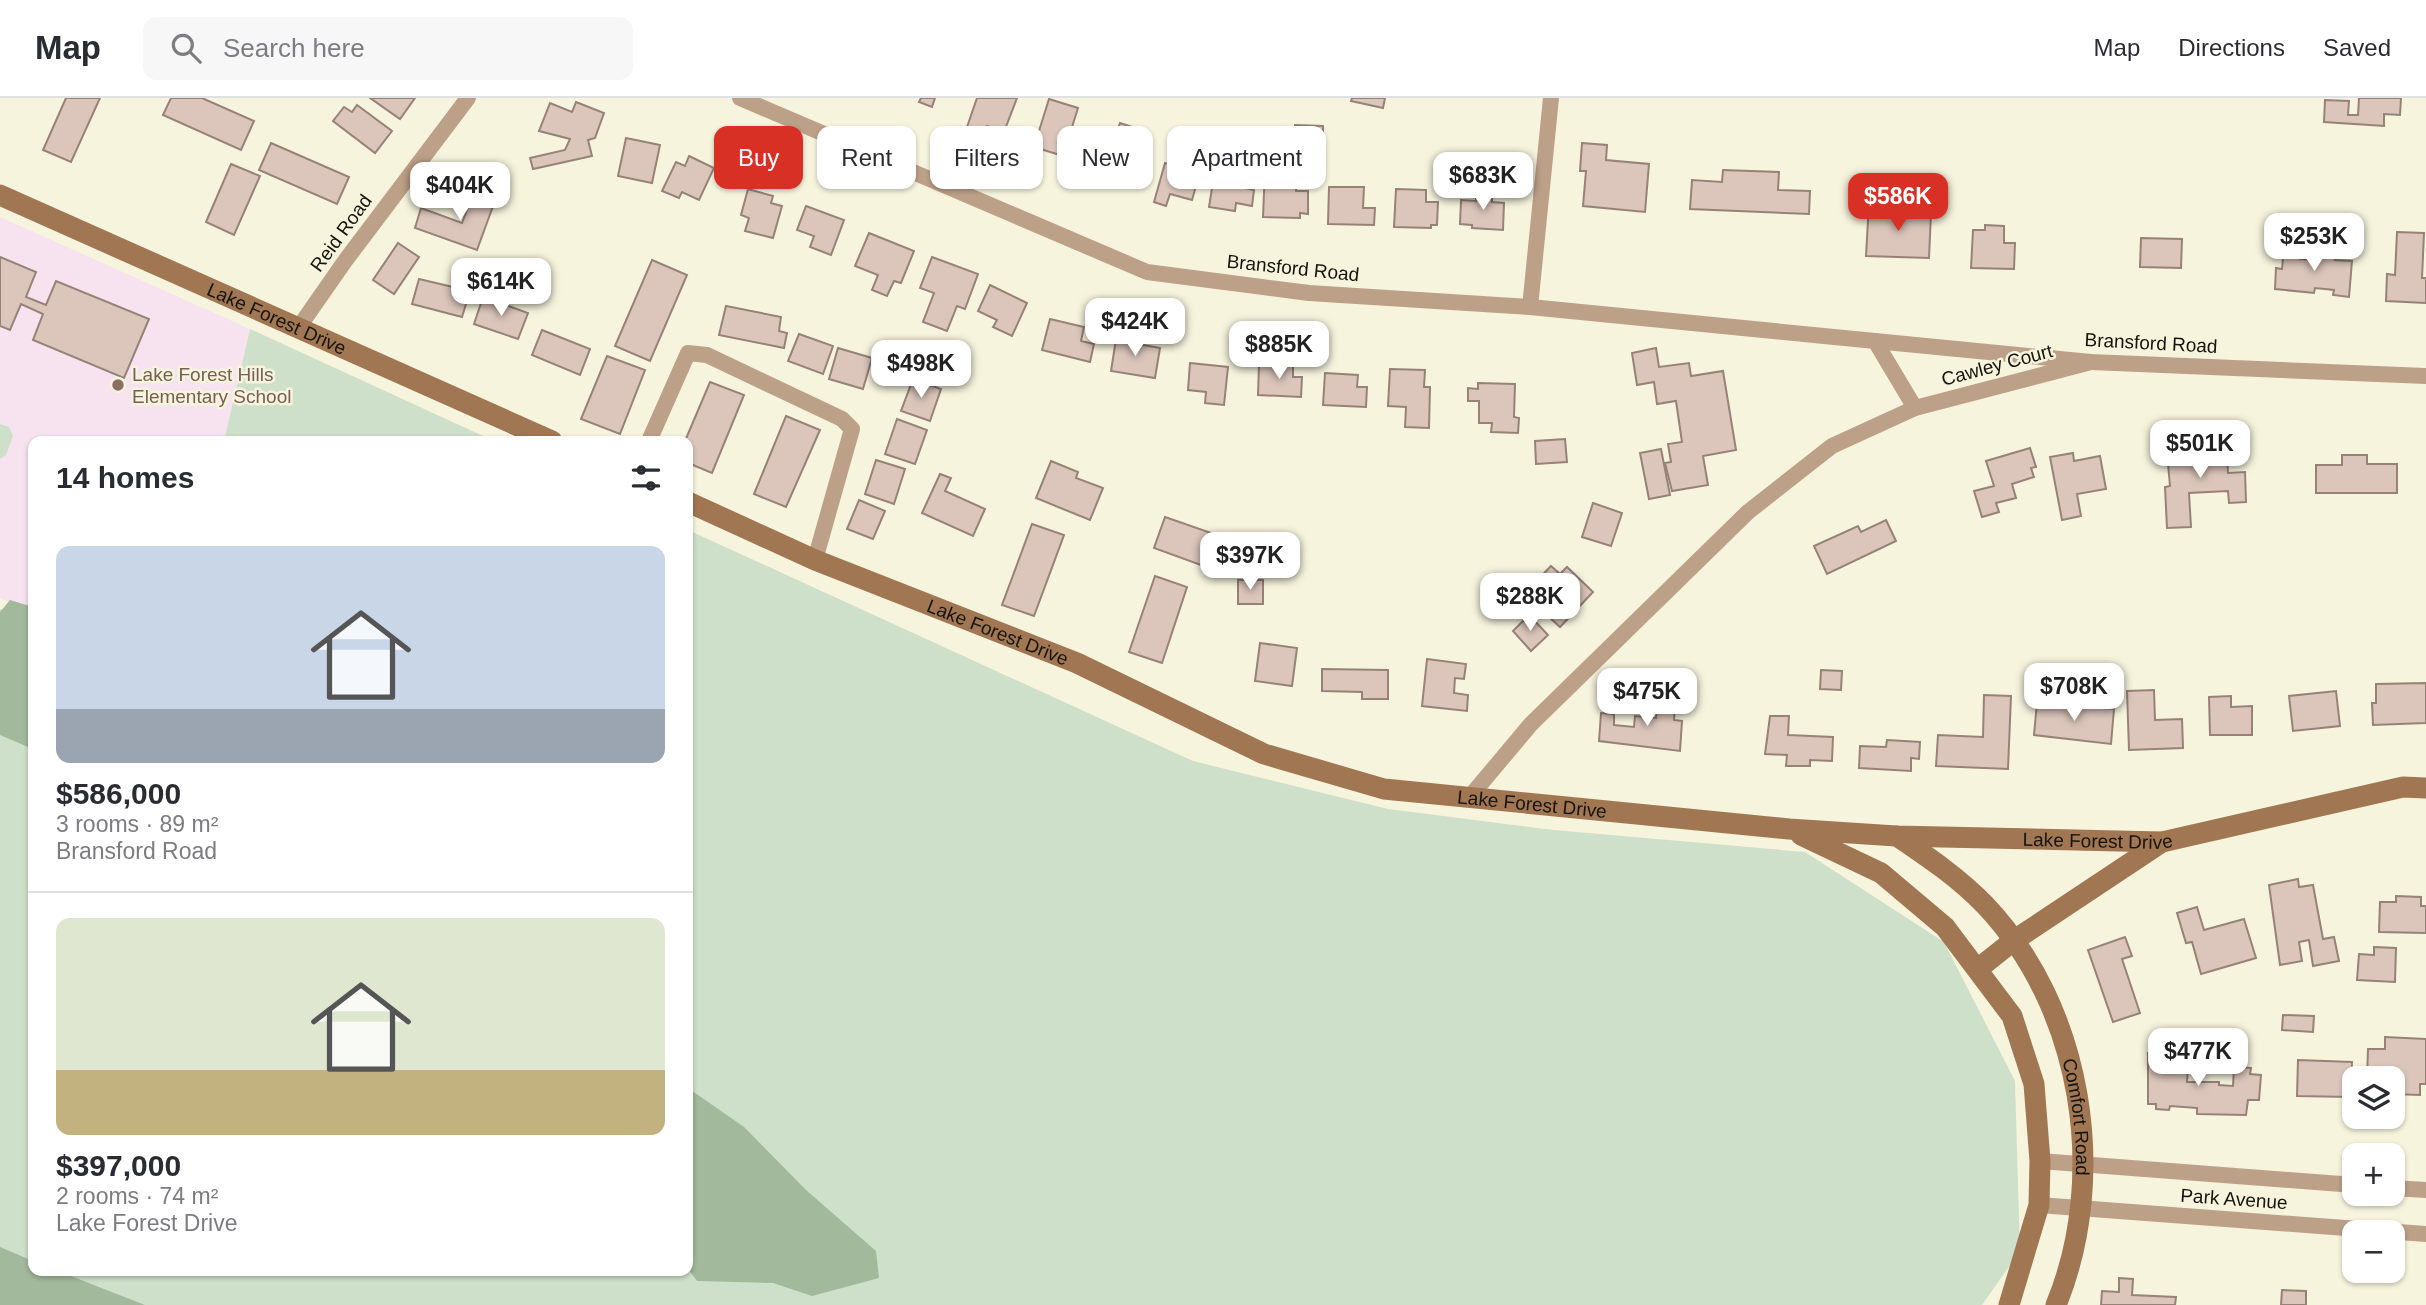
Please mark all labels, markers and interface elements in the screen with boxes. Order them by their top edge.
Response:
search box [143,17,633,80]
text: Map [35,29,101,66]
icon: search [167,29,205,67]
text: Search here [223,33,365,63]
text: Map [2094,34,2140,61]
text: Directions [2178,34,2285,61]
text: Saved [2323,34,2391,61]
chip: Buy [714,126,803,189]
chip: Rent [817,126,916,189]
chip: Filters [930,126,1043,189]
chip: New [1057,126,1153,189]
chip: Apartment [1167,126,1326,189]
pin: $683K [1434,152,1532,212]
pin: $404K [411,162,509,222]
text: $683K [1449,162,1517,188]
text: $404K [426,172,494,198]
pin: $586K [1849,174,1947,233]
text: $586K [1864,183,1932,209]
street label: Reid Road [306,191,376,275]
pin: $253K [2265,214,2363,273]
text: $253K [2280,223,2348,249]
street label: Bransford Road [1226,251,1360,285]
pin: $614K [452,258,550,318]
text: $614K [467,268,535,294]
street label: Lake Forest Drive [204,278,350,358]
pin: $424K [1086,299,1184,358]
text: $424K [1101,308,1169,334]
pin: $885K [1230,322,1328,381]
street label: Bransford Road [2084,329,2218,357]
text: $885K [1245,331,1313,357]
street label: Cawley Court [1939,340,2055,390]
pin: $498K [872,341,970,400]
text: $498K [887,350,955,376]
place label: Lake Forest Hills Elementary School [132,364,291,407]
marker: Lake Forest Hills Elementary School [110,377,126,393]
pin: $501K [2151,420,2249,480]
text: $501K [2166,430,2234,456]
icon: filters [627,459,665,497]
text: 14 homes [56,461,194,494]
pin: $397K [1201,532,1299,592]
text: $397K [1216,542,1284,568]
pin: $288K [1481,574,1579,633]
text: $288K [1496,583,1564,609]
icon: home [298,592,424,718]
street label: Lake Forest Drive [924,595,1071,669]
pin: $708K [2025,664,2123,723]
pin: $475K [1598,668,1696,728]
text: $708K [2040,673,2108,699]
text: $475K [1613,678,1681,704]
text: $586,000 [56,777,181,810]
street label: Lake Forest Drive [1456,786,1608,821]
text: 3 rooms · 89 m² [56,811,218,837]
street label: Lake Forest Drive [2022,828,2175,853]
text: Bransford Road [56,838,217,864]
icon: home [298,964,424,1090]
pin: $477K [2149,1028,2247,1088]
text: $477K [2164,1038,2232,1064]
street label: Comfort Road [2059,1056,2093,1176]
map controls [2342,1066,2405,1283]
button: layers [2342,1066,2405,1129]
button: + [2342,1143,2405,1206]
text: $397,000 [56,1149,181,1182]
text: 2 rooms · 74 m² [56,1183,218,1209]
street label: Park Avenue [2180,1185,2288,1213]
text: Lake Forest Drive [56,1210,238,1236]
button: − [2342,1220,2405,1283]

